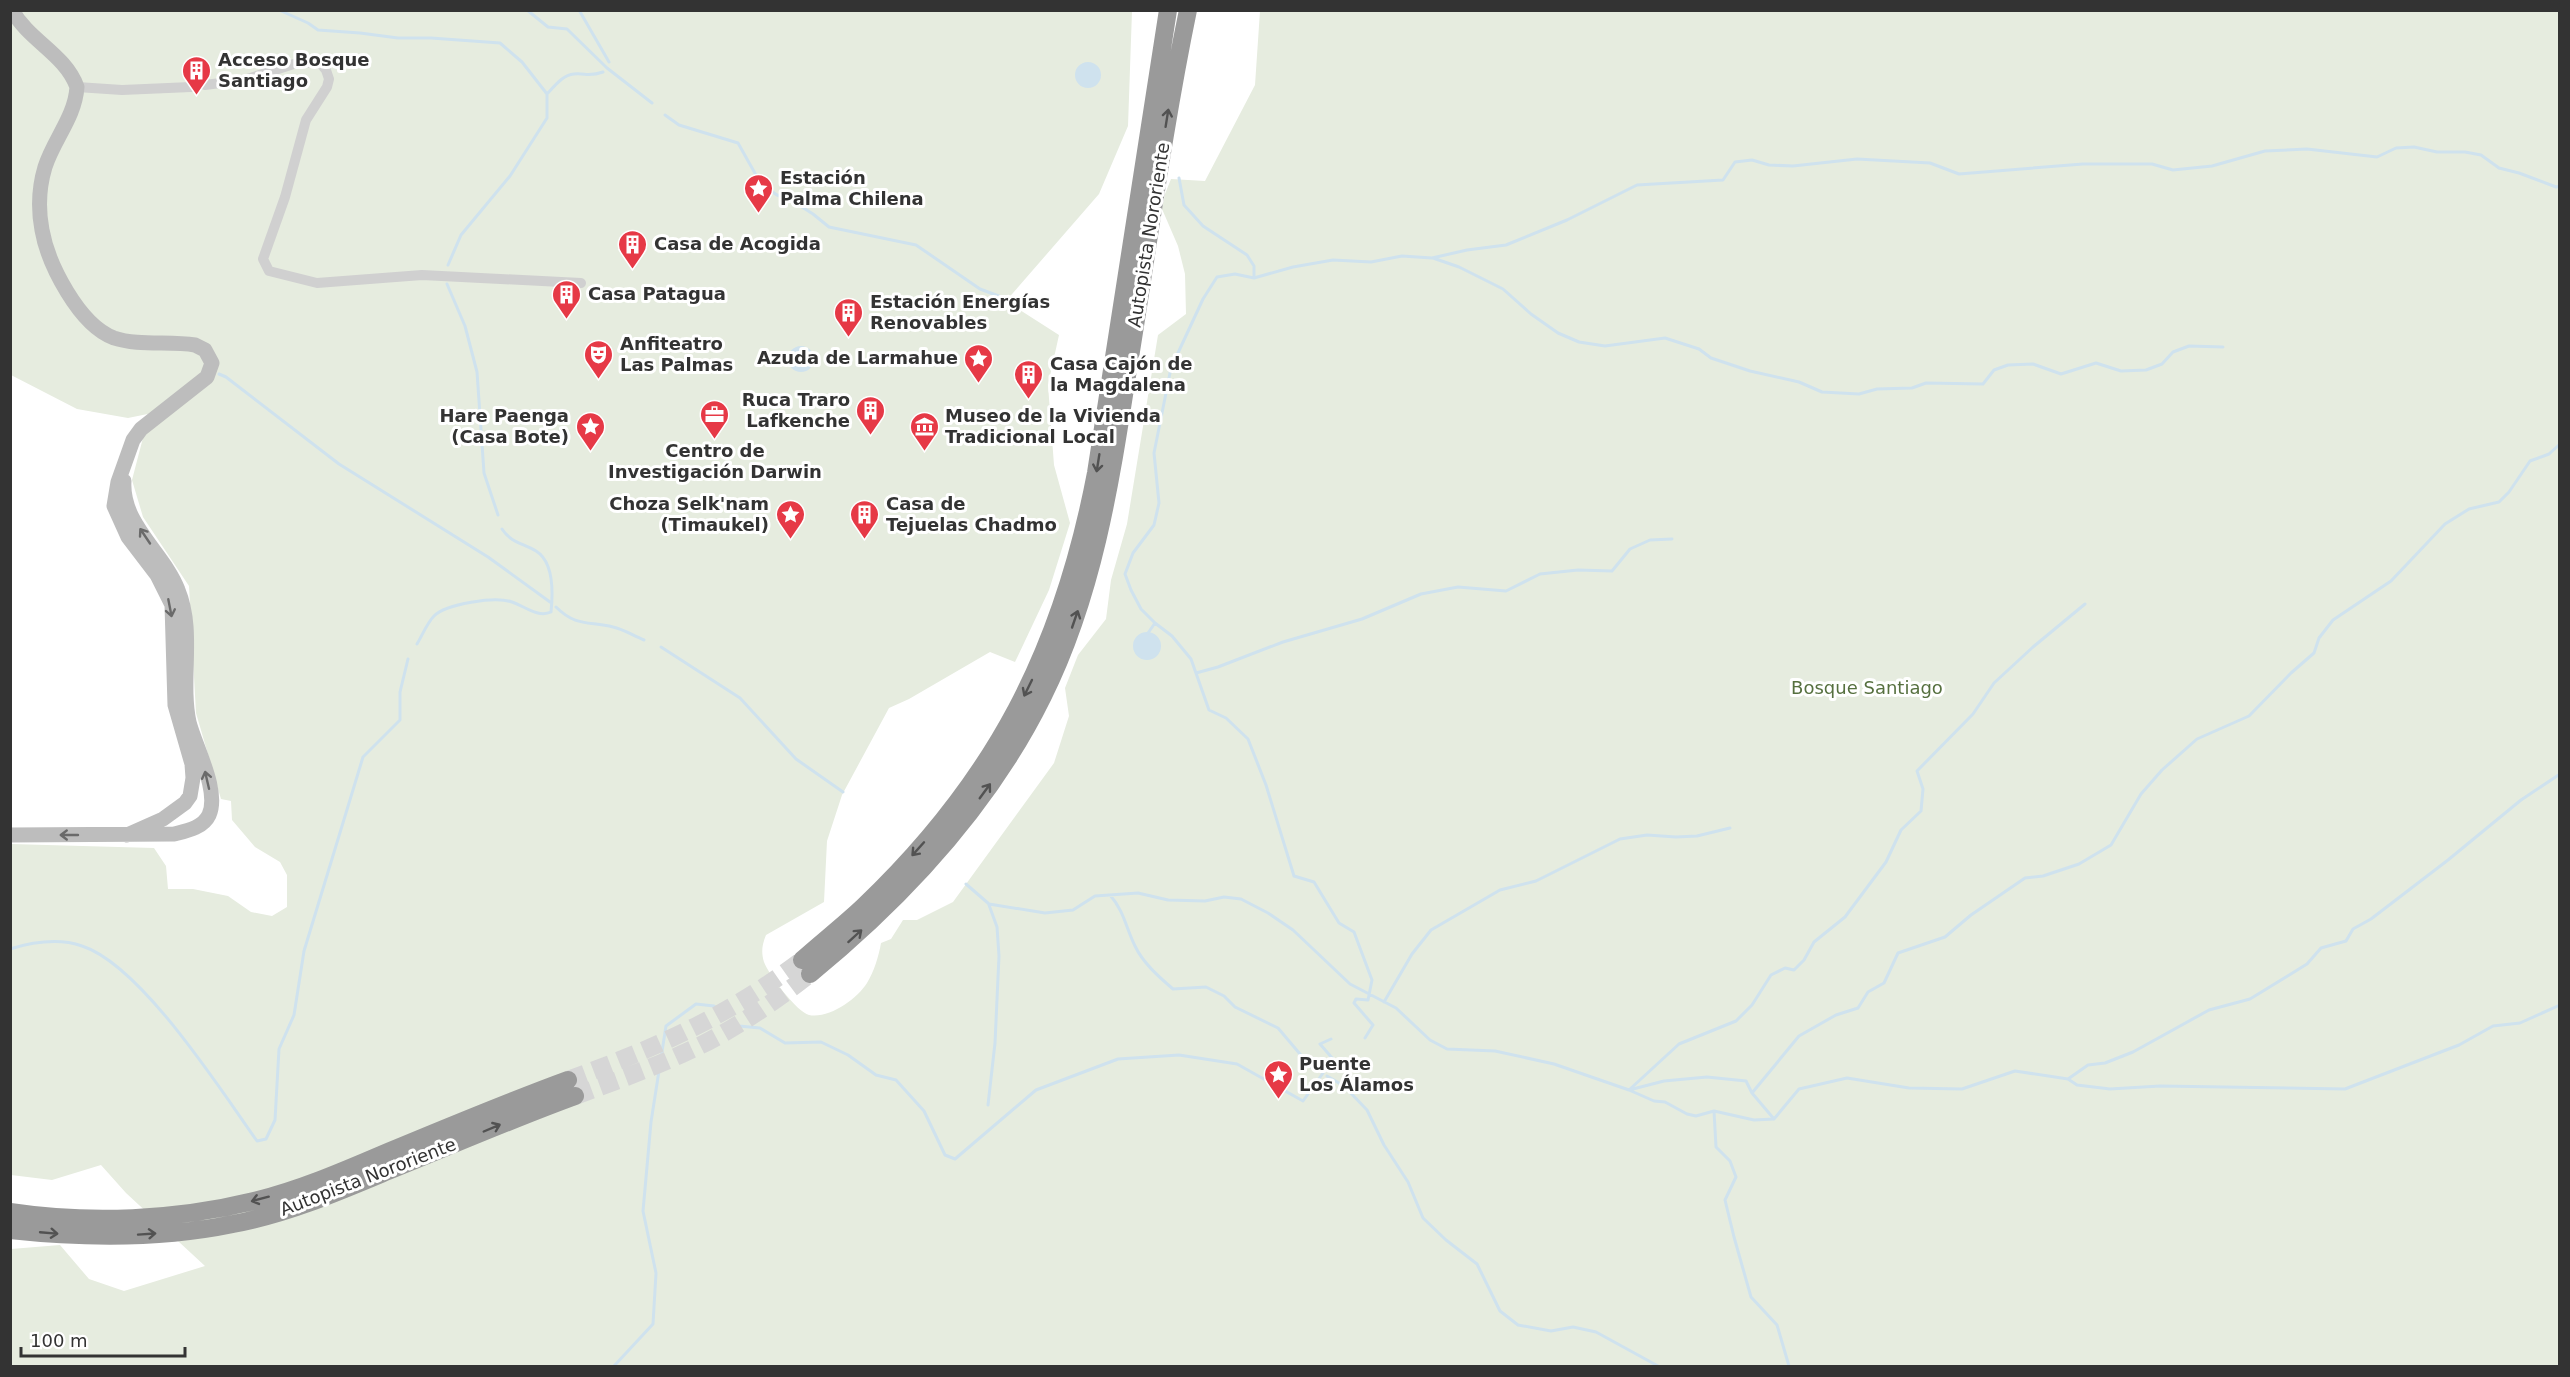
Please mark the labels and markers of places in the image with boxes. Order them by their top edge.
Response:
place label: Acceso Bosque Santiago [218,49,370,91]
building icon: Acceso Bosque Santiago [181,54,213,96]
place label: Estación Palma Chilena [780,167,924,209]
place icon: Estación Palma Chilena [743,172,775,214]
building icon: Casa de Acogida [617,228,649,270]
place label: Casa de Acogida [654,233,821,254]
building icon: Casa Patagua [551,278,583,320]
place label: Casa Patagua [588,283,726,304]
place label: Estación Energías Renovables [870,291,1050,333]
building icon: Estación Energías Renovables [833,296,865,338]
place label: Anfiteatro Las Palmas [620,333,733,375]
theatre icon: Anfiteatro Las Palmas [583,338,615,380]
place icon: Azuda de Larmahue [963,342,995,384]
place label: Azuda de Larmahue [757,347,958,368]
place label: Casa Cajón de la Magdalena [1050,353,1193,395]
building icon: Casa Cajón de la Magdalena [1013,358,1045,400]
place label: Ruca Traro Lafkenche [742,389,850,431]
building icon: Ruca Traro Lafkenche [855,394,887,436]
office icon: Centro de Investigación Darwin [699,398,731,440]
place label: Hare Paenga (Casa Bote) [440,405,569,447]
place label: Museo de la Vivienda Tradicional Local [945,405,1161,447]
place icon: Hare Paenga (Casa Bote) [574,410,606,452]
museum icon: Museo de la Vivienda Tradicional Local [908,410,940,452]
place label: Centro de Investigación Darwin [608,440,822,482]
place label: Choza Selk'nam (Timaukel) [609,493,769,535]
place label: Casa de Tejuelas Chadmo [886,493,1057,535]
place icon: Choza Selk'nam (Timaukel) [774,498,806,540]
building icon: Casa de Tejuelas Chadmo [849,498,881,540]
place label: Puente Los Álamos [1299,1053,1414,1095]
place icon: Puente Los Álamos [1262,1058,1294,1100]

